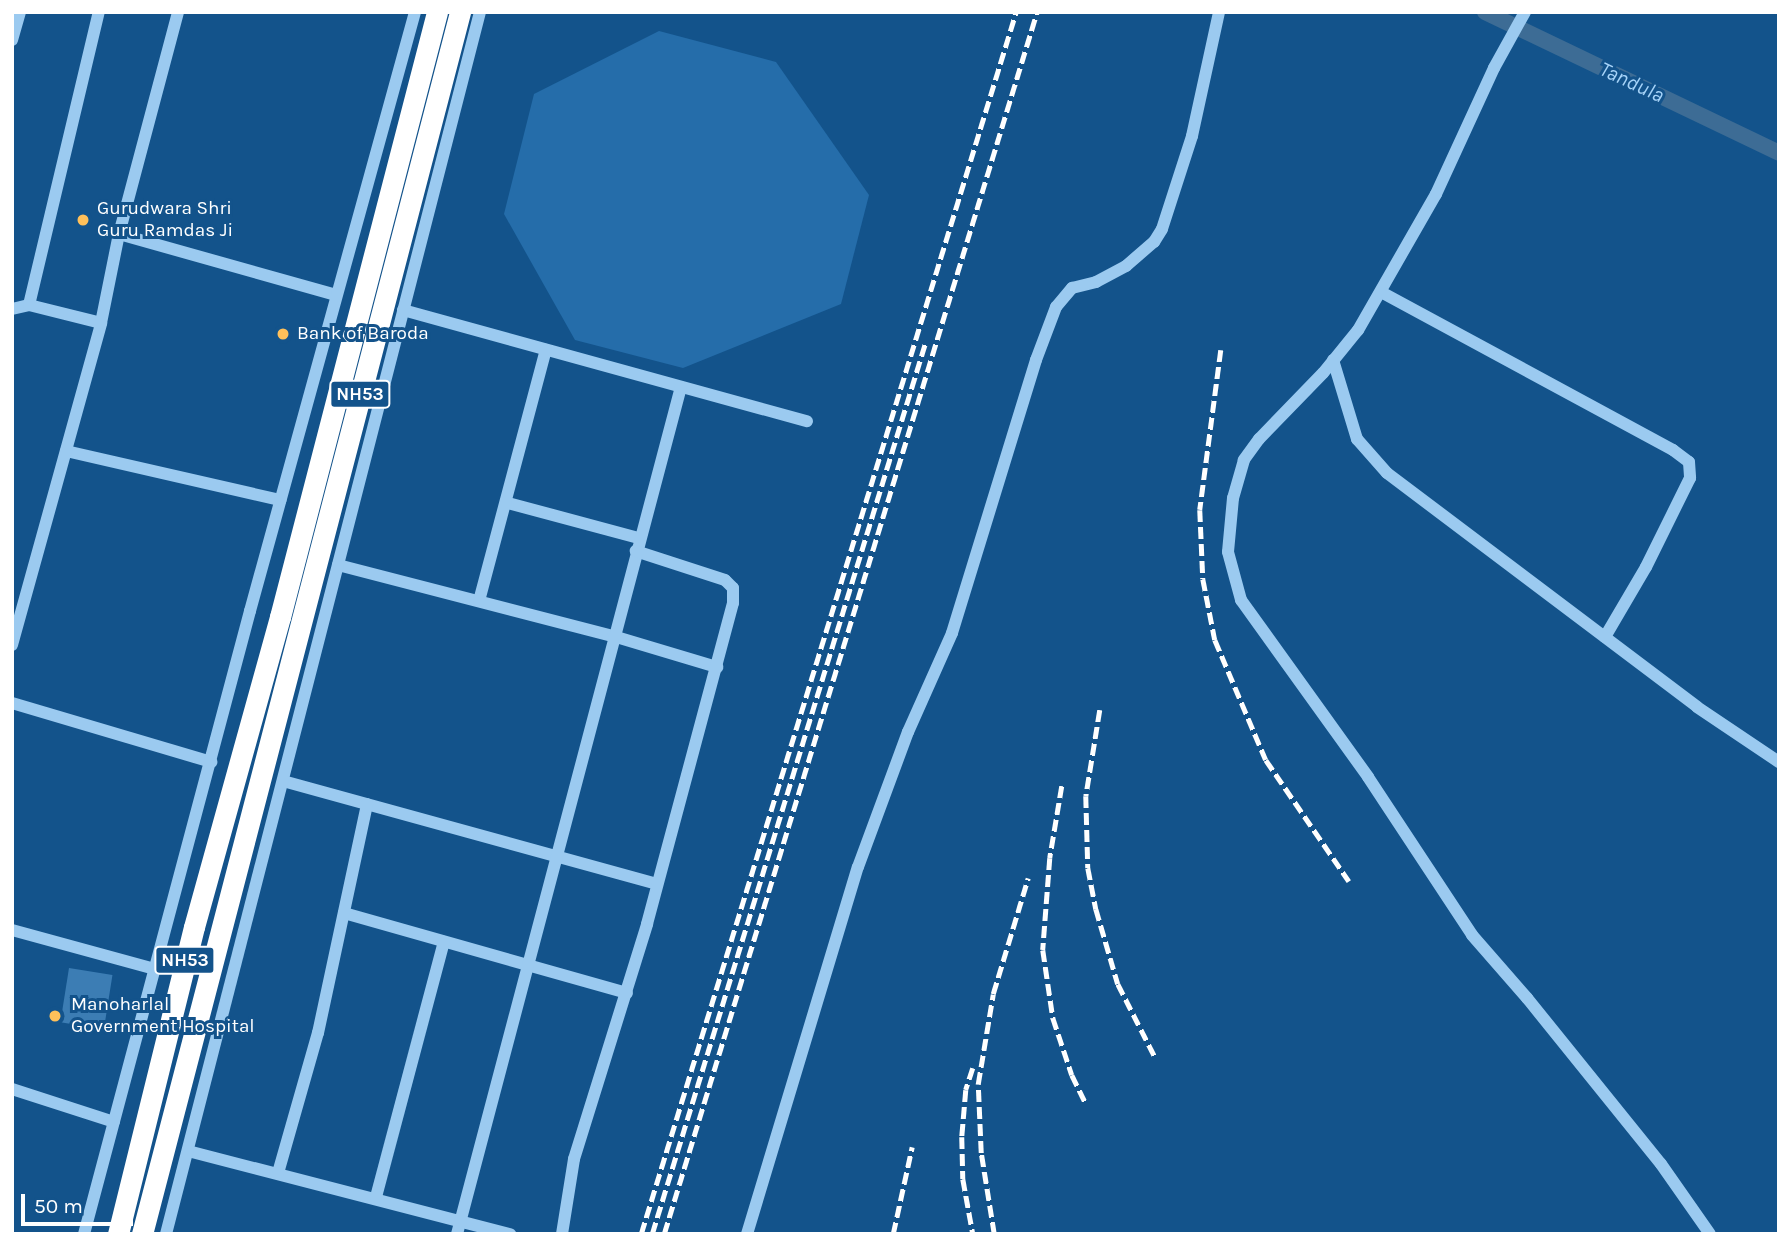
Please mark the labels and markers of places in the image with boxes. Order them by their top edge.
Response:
place label: Gurudwara Shri Guru Ramdas Ji [97,198,233,242]
marker: Gurudwara Shri Guru Ramdas Ji [75,212,91,228]
place label: Bank of Baroda [297,323,429,345]
marker: Bank of Baroda [275,326,291,342]
place label: Manoharlal Government Hospital [71,994,255,1038]
marker: Manoharlal Government Hospital [45,1006,65,1026]

